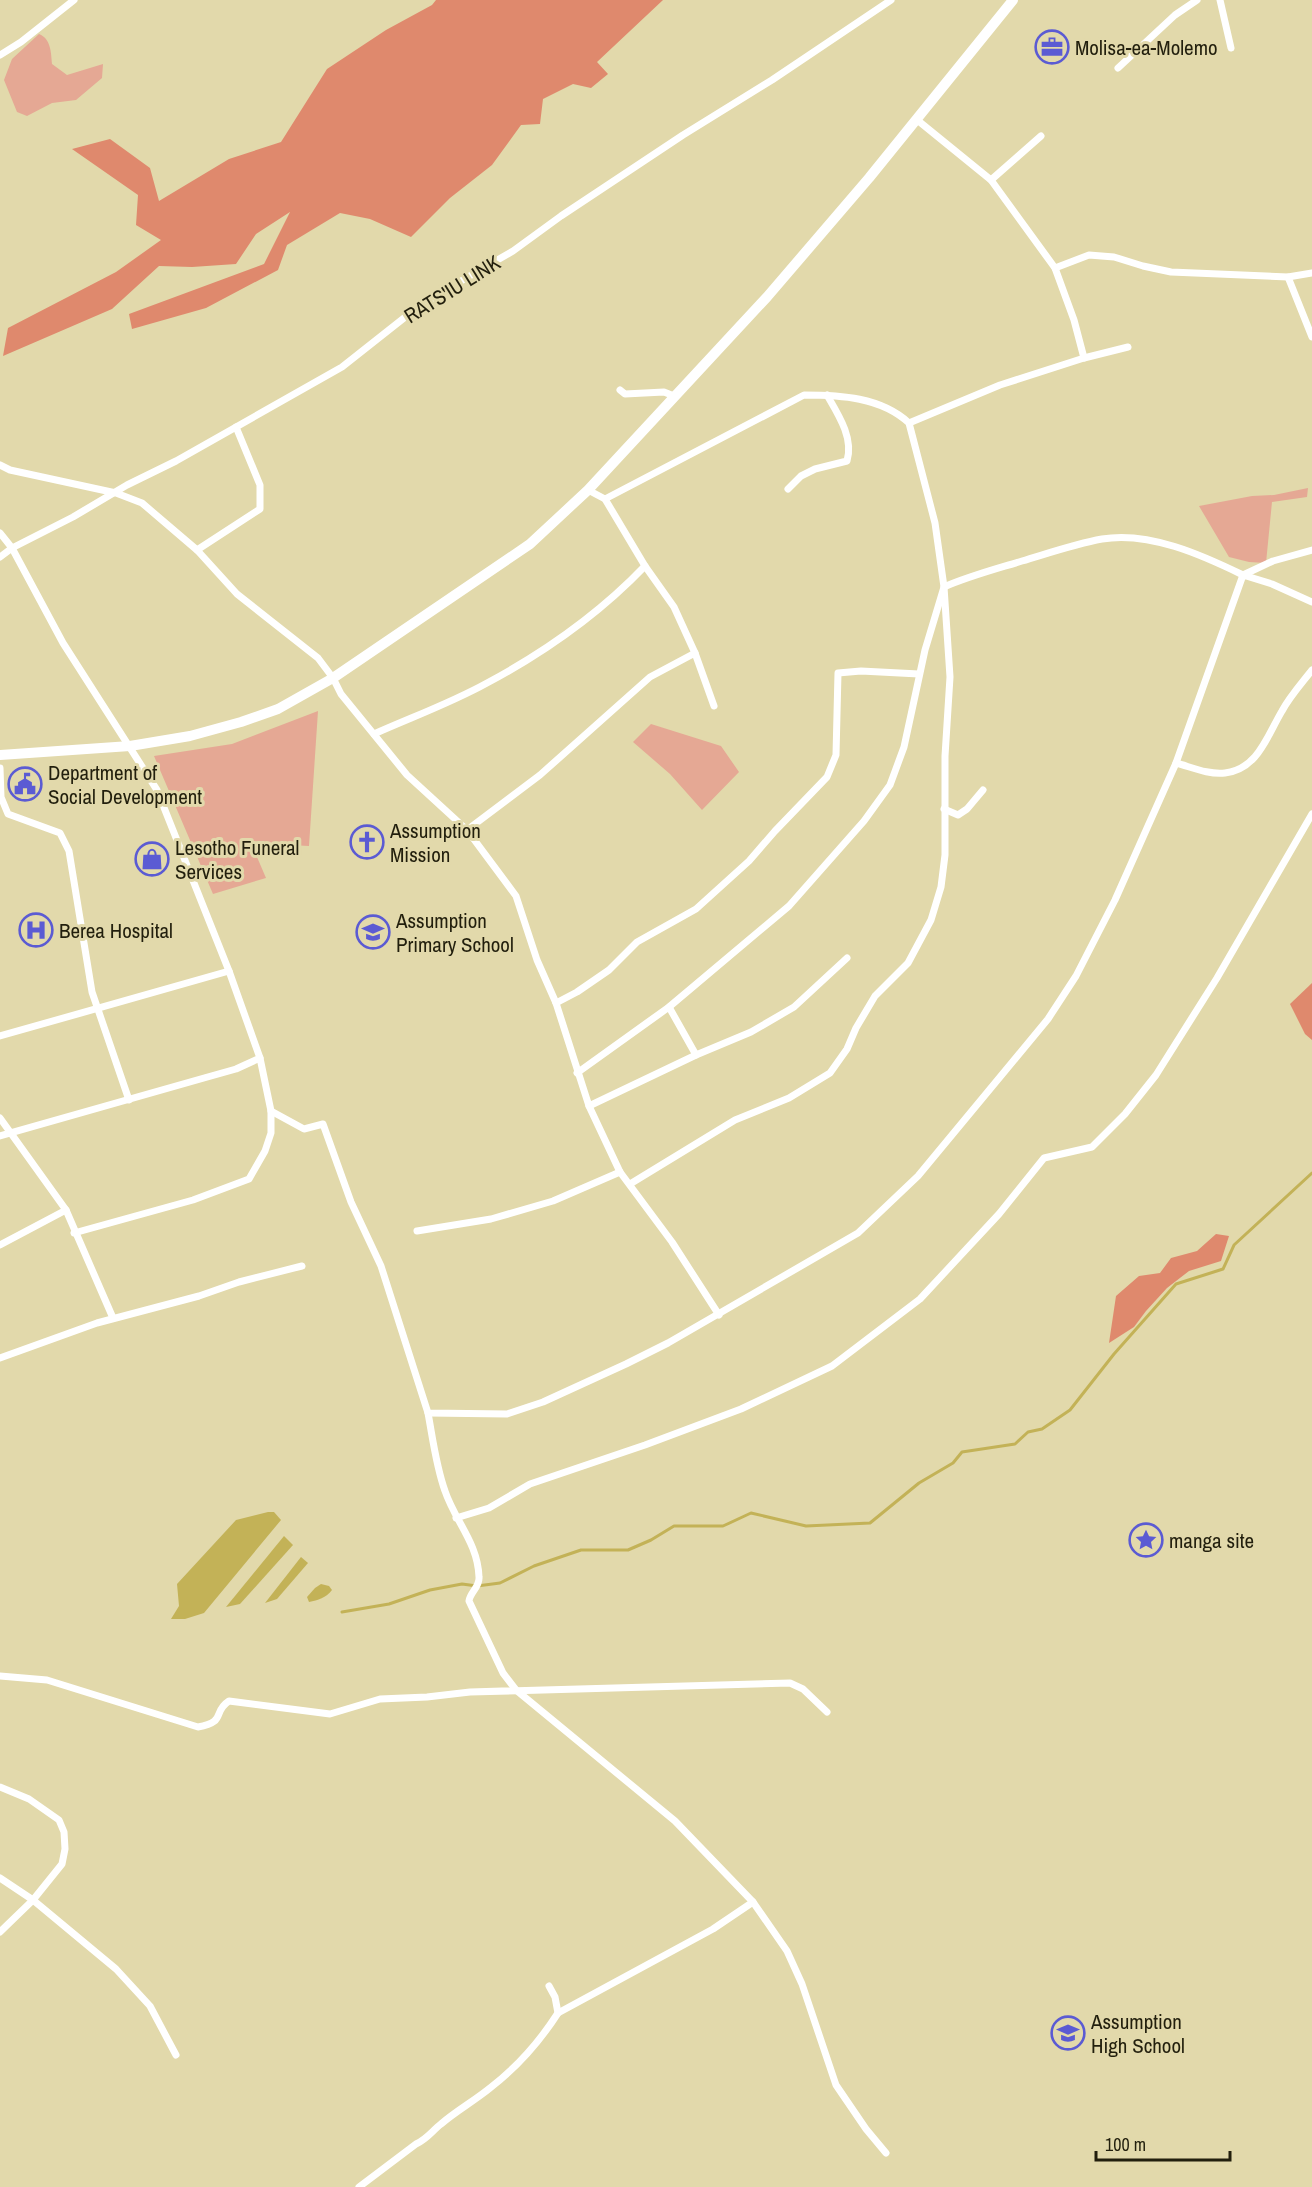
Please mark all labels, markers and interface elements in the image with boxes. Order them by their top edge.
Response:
office icon: Molisa-ea-Molemo [1034,29,1070,65]
place label: Molisa-ea-Molemo [1075,33,1218,62]
street label: RATS'IU LINK [398,248,506,330]
place label: Department of Social Development [48,758,202,811]
public building icon: Department of Social Development [7,766,43,802]
place label: Assumption Mission [389,816,481,869]
church icon: Assumption Mission [349,824,385,860]
place label: Lesotho Funeral Services [175,833,299,886]
shop icon: Lesotho Funeral Services [134,841,170,877]
place label: Assumption Primary School [395,906,514,959]
hospital icon: Berea Hospital [18,912,54,948]
school or university icon: Assumption Primary School [355,914,391,950]
place label: Berea Hospital [59,916,173,945]
place icon: manga site [1128,1522,1164,1558]
place label: manga site [1169,1526,1254,1555]
place label: Assumption High School [1090,2007,1185,2060]
school or university icon: Assumption High School [1050,2015,1086,2051]
scale bar [1096,2124,1230,2162]
text: 100 m [1105,2132,1146,2157]

